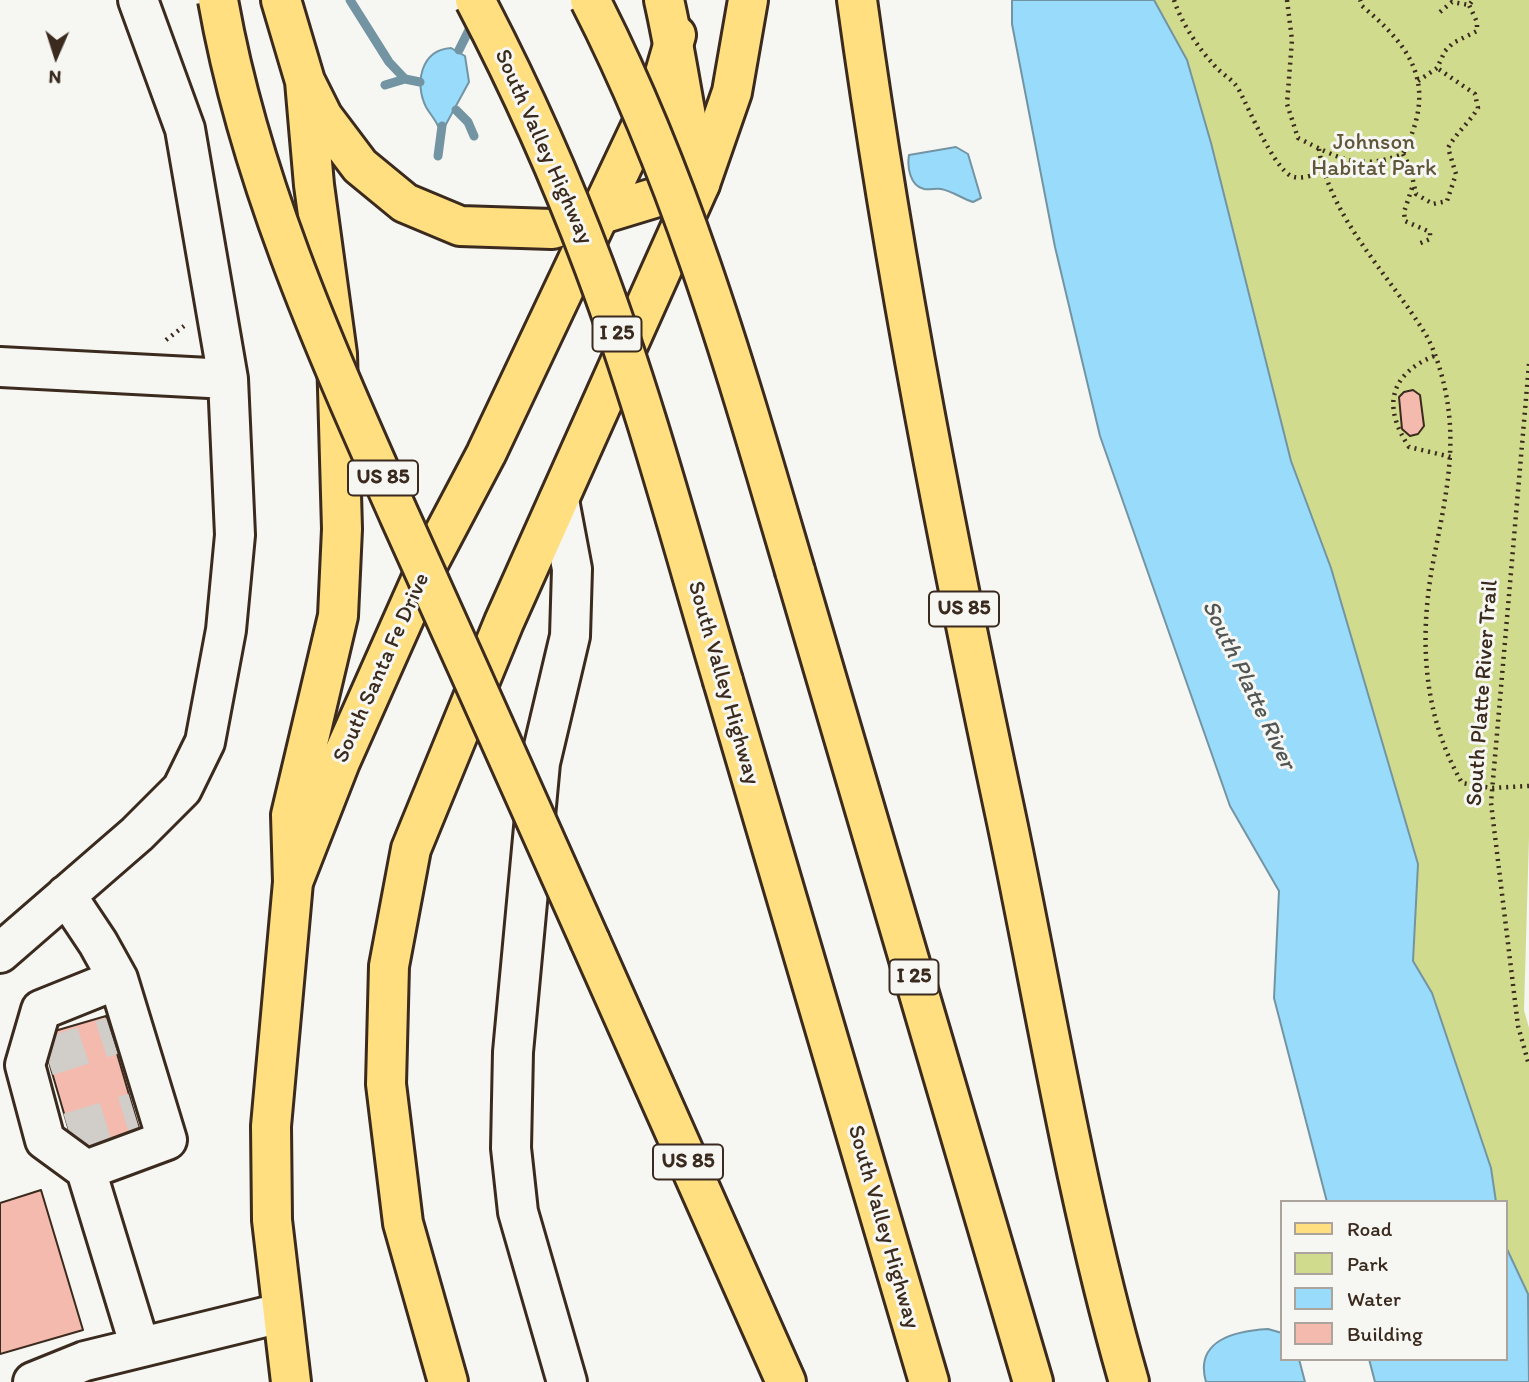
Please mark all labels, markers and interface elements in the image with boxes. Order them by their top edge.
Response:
north arrow [21,21,91,91]
street label: South Valley Highway [488,45,598,249]
text: N [48,66,62,89]
park label: Johnson Habitat Park [1311,129,1437,183]
road number: I 25 [592,316,642,352]
road number: US 85 [348,461,418,496]
street label: South Santa Fe Drive [328,569,436,767]
street label: South Valley Highway [681,578,765,788]
street label: South Platte River Trail [1461,579,1505,807]
road number: US 85 [929,592,999,626]
water label: South Platte River [1195,596,1301,774]
road number: I 25 [890,960,939,995]
street label: South Valley Highway [841,1122,925,1332]
road number: US 85 [653,1144,723,1180]
legend [1280,1200,1508,1361]
text: Road [1347,1216,1392,1241]
text: Park [1347,1251,1388,1276]
text: Water [1347,1286,1401,1311]
text: Building [1347,1321,1423,1346]

